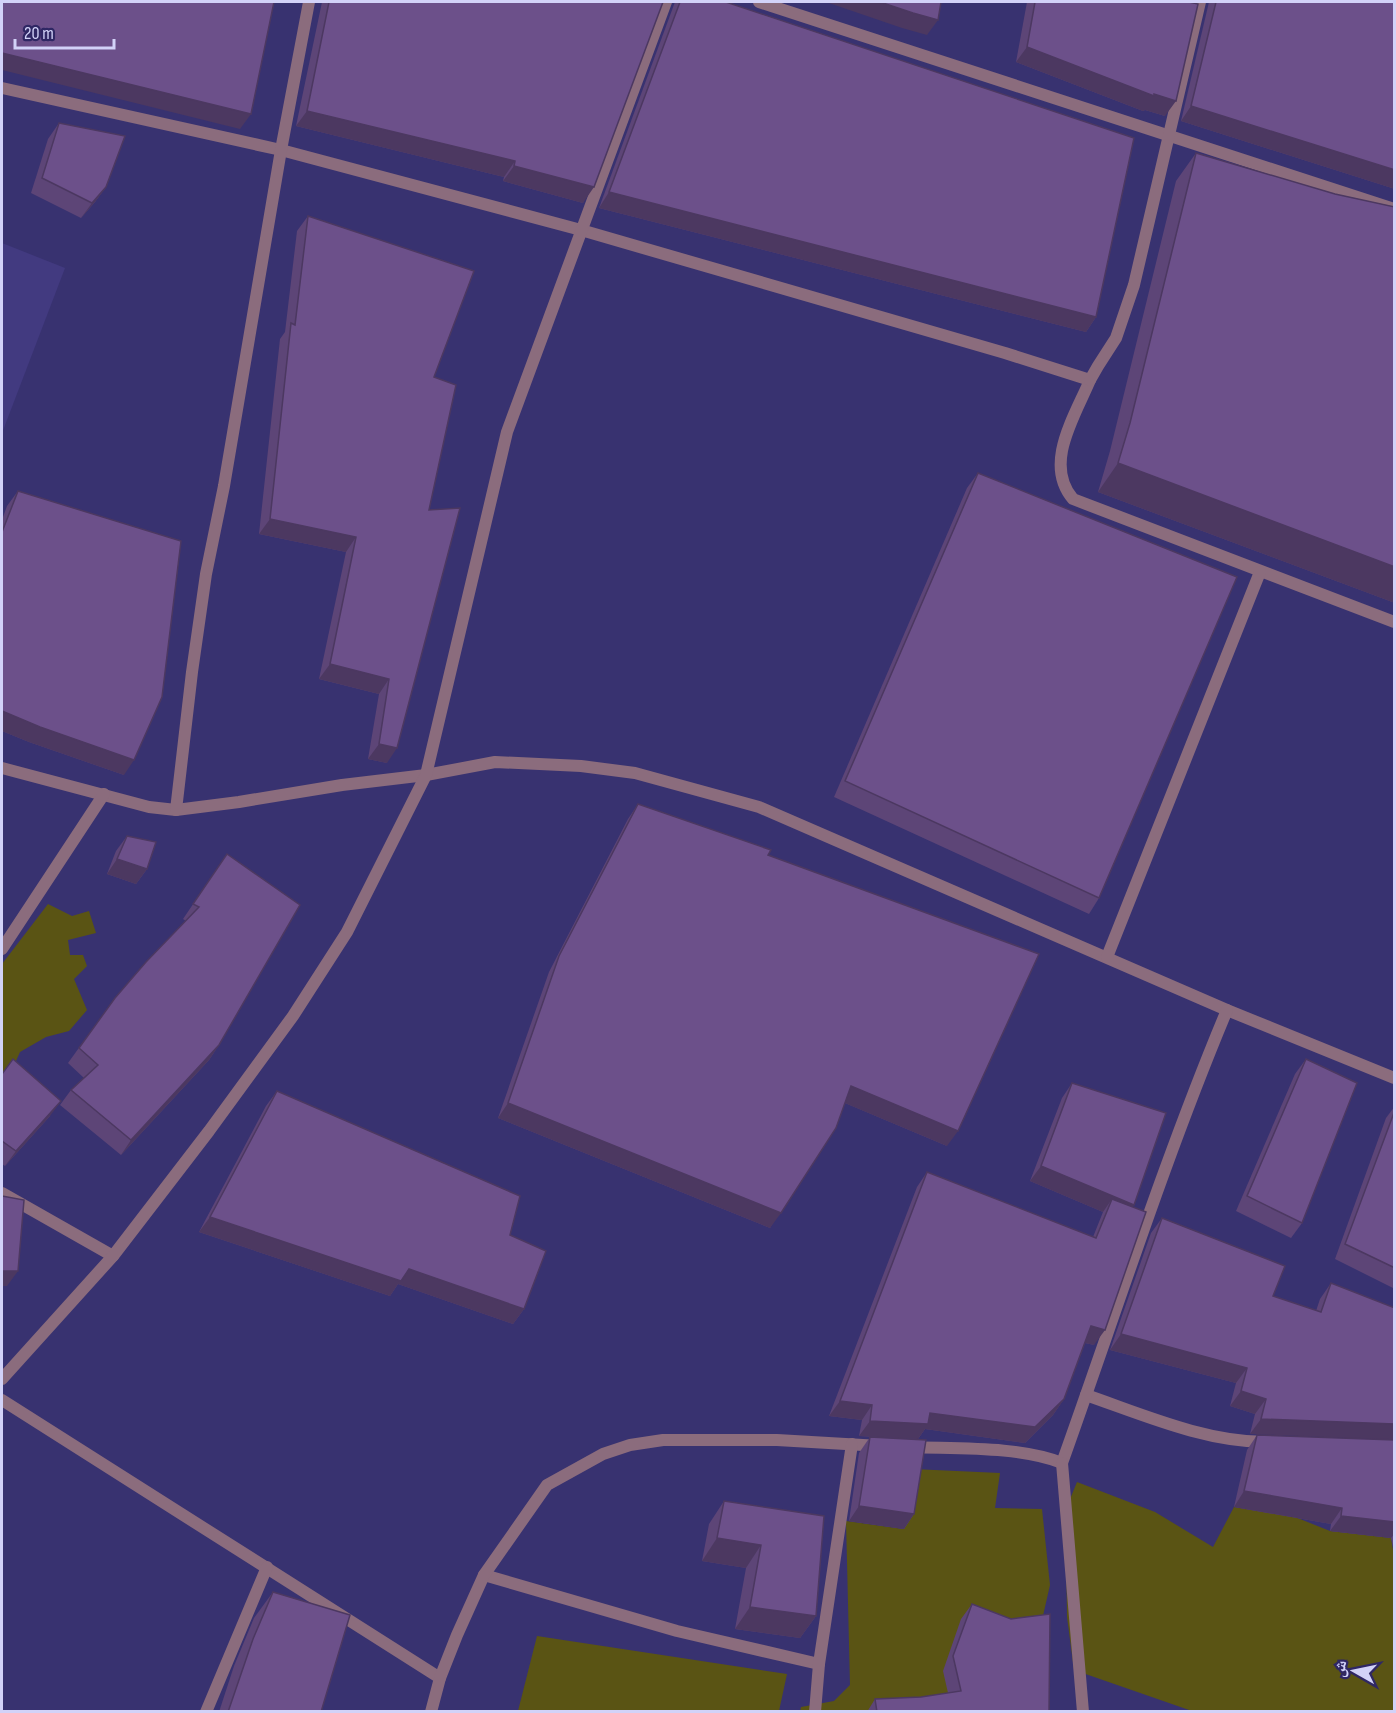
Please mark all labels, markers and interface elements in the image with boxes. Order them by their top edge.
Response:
scale bar [15,12,114,50]
text: 20 m [24,23,54,44]
north arrow [1324,1641,1384,1701]
text: ش [1330,1659,1351,1679]

